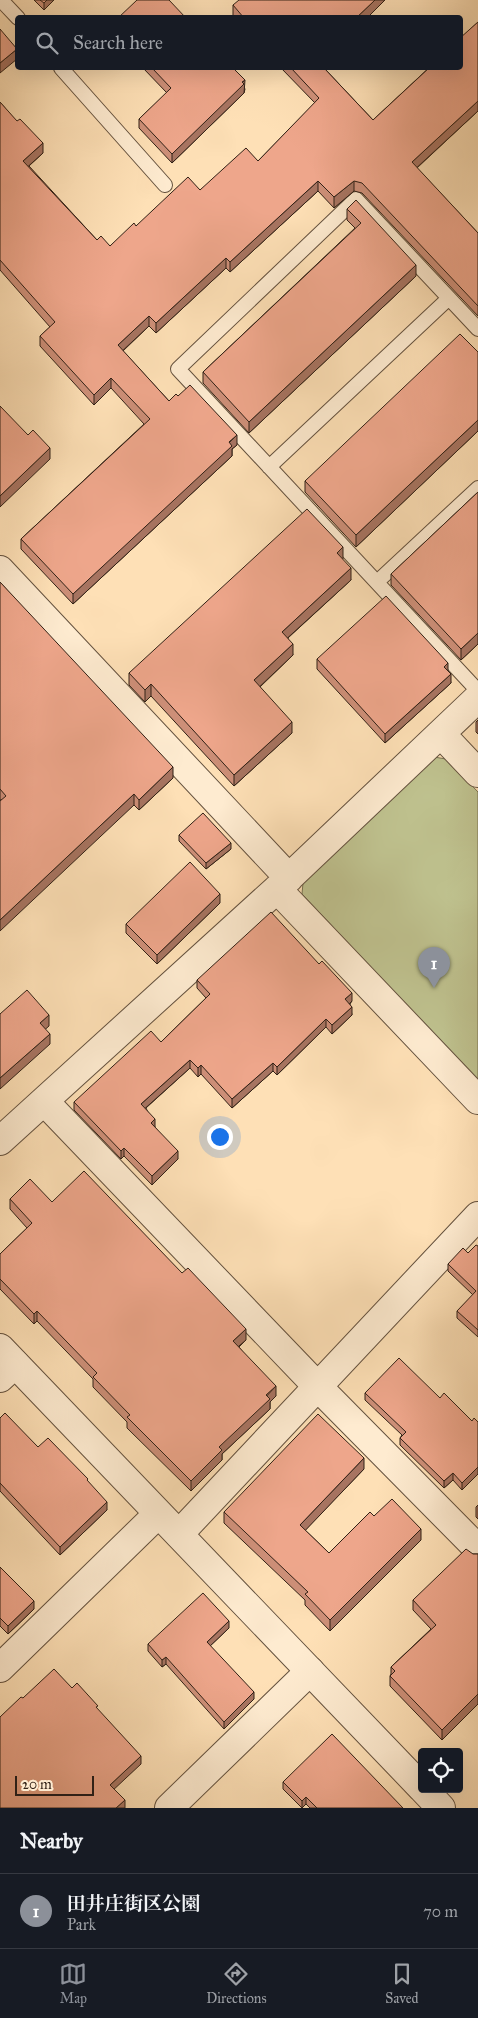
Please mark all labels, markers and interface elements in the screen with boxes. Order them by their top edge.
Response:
search box [15,15,463,70]
icon: search [33,29,61,57]
text: Search here [73,31,163,54]
pin: 1 [418,947,450,988]
your location [207,1124,233,1150]
map controls [418,1748,463,1793]
button: locate [418,1748,463,1793]
scale bar [15,1773,94,1796]
text: 20 m [22,1776,52,1793]
text: Nearby [20,1828,83,1854]
text: 田井庄街区公園 [67,1892,200,1915]
text: 1 [33,1902,39,1921]
text: 70 m [423,1902,458,1921]
text: Park [67,1915,96,1934]
tab: Map [59,1960,87,2007]
tab: Directions [206,1960,267,2007]
tab: Saved [385,1960,419,2007]

